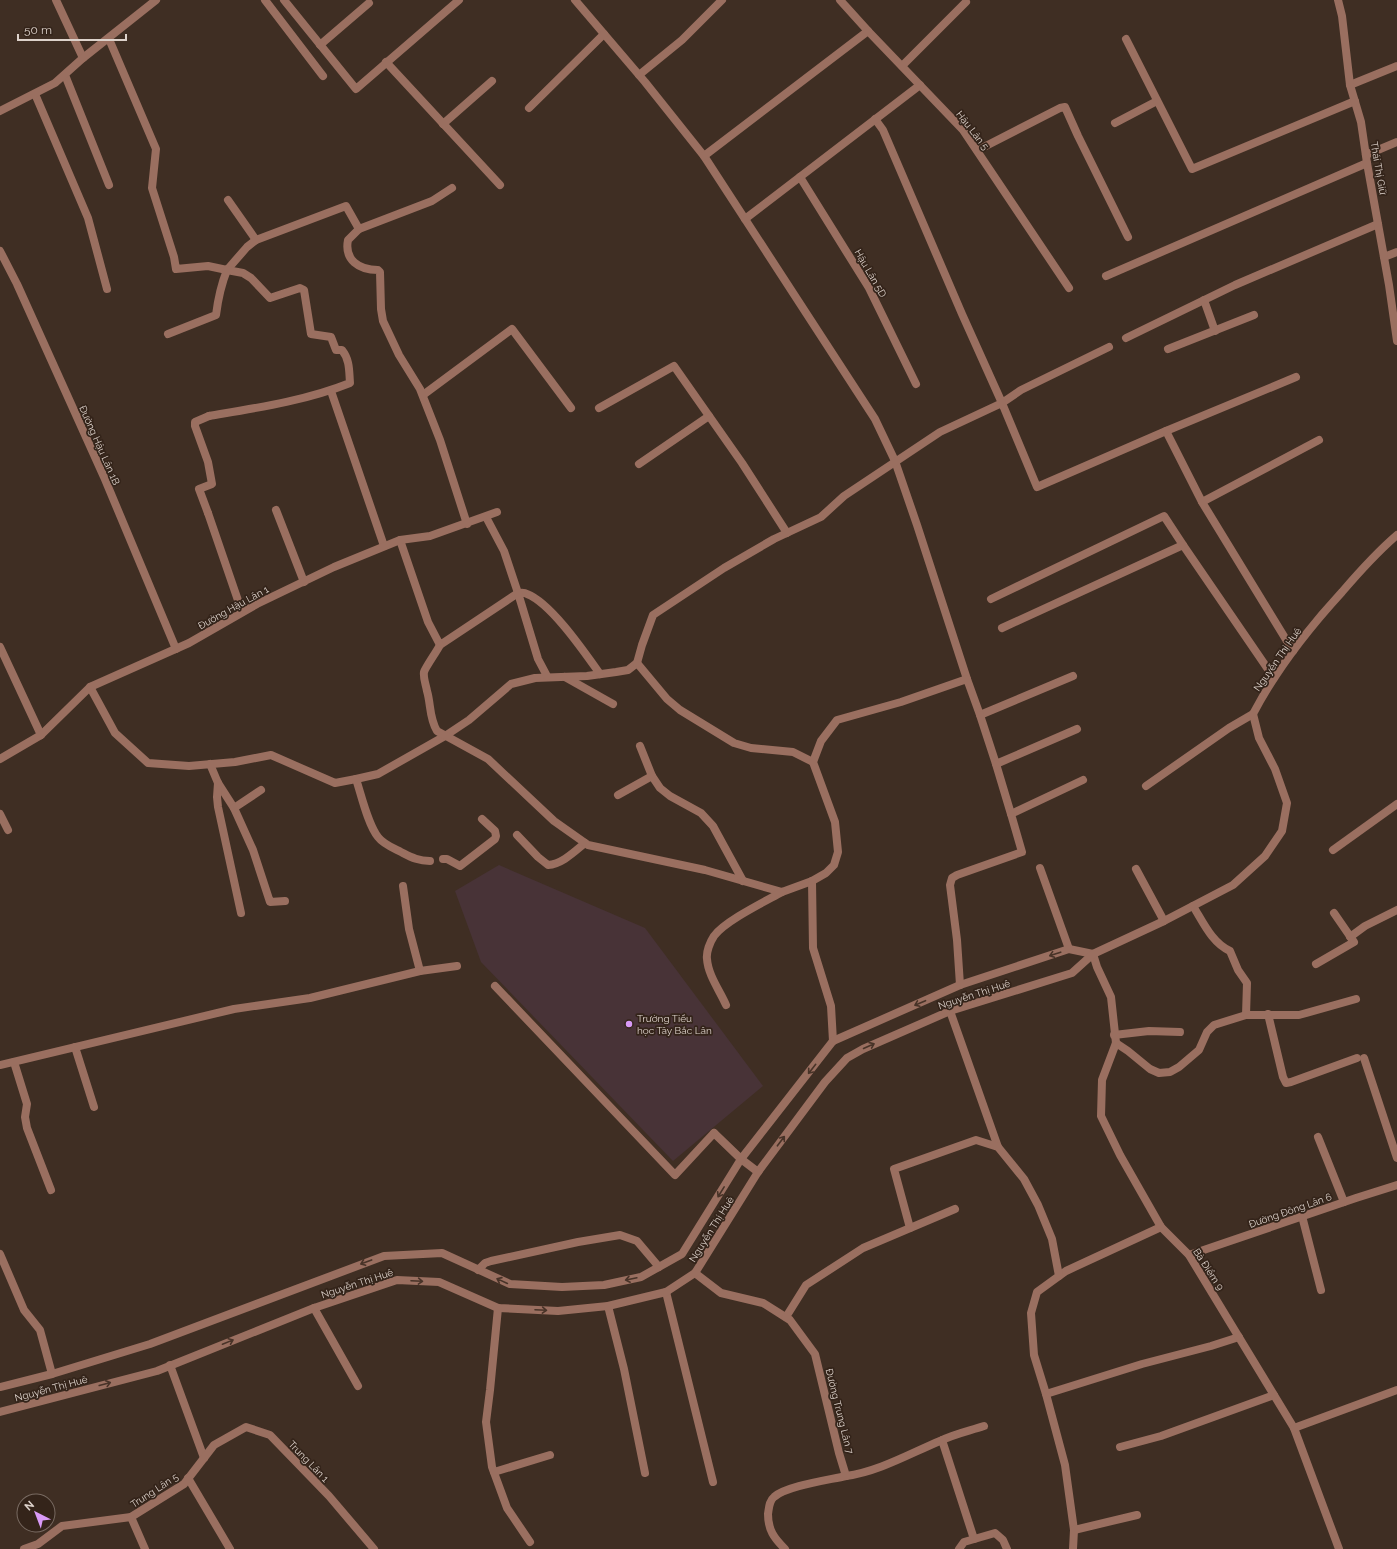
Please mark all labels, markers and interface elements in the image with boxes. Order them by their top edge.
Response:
scale bar [18,16,126,42]
text: 50 m [24,23,52,37]
street label: Hậu Lân 5 [954,109,992,152]
street label: Thái Thị Giữ [1368,141,1389,197]
street label: Hậu Lân 5D [852,247,889,299]
street label: Đường Hậu Lân 1B [77,404,122,487]
street label: Đường Hậu Lân 1 [196,583,271,631]
street label: Nguyễn Thị Huê [1251,625,1303,693]
one-way arrow [1050,950,1062,958]
street label: Nguyễn Thị Huê [937,978,1012,1011]
one-way arrow [914,999,926,1007]
place label: Trường Tiểu học Tây Bắc Lân [637,1013,712,1036]
marker: Trường Tiểu học Tây Bắc Lân [624,1019,634,1029]
one-way arrow [862,1042,874,1050]
one-way arrow [807,1063,816,1074]
one-way arrow [777,1135,786,1146]
one-way arrow [716,1187,725,1198]
street label: Đường Đông Lân 6 [1247,1191,1333,1230]
street label: Nguyễn Thị Huê [687,1194,736,1264]
street label: Bà Điểm 9 [1191,1246,1226,1292]
one-way arrow [360,1259,372,1267]
street label: Nguyễn Thị Huê [320,1267,395,1300]
one-way arrow [625,1276,638,1284]
one-way arrow [410,1277,423,1284]
one-way arrow [497,1277,509,1284]
one-way arrow [534,1306,547,1314]
one-way arrow [222,1338,234,1346]
street label: Đường Trung Lân 7 [824,1367,856,1456]
street label: Nguyễn Thị Huê [13,1373,89,1404]
one-way arrow [99,1380,112,1388]
street label: Trung Lân 1 [286,1438,332,1485]
street label: Trung Lân 5 [128,1471,181,1510]
north arrow [16,1493,56,1533]
text: N [22,1498,37,1514]

